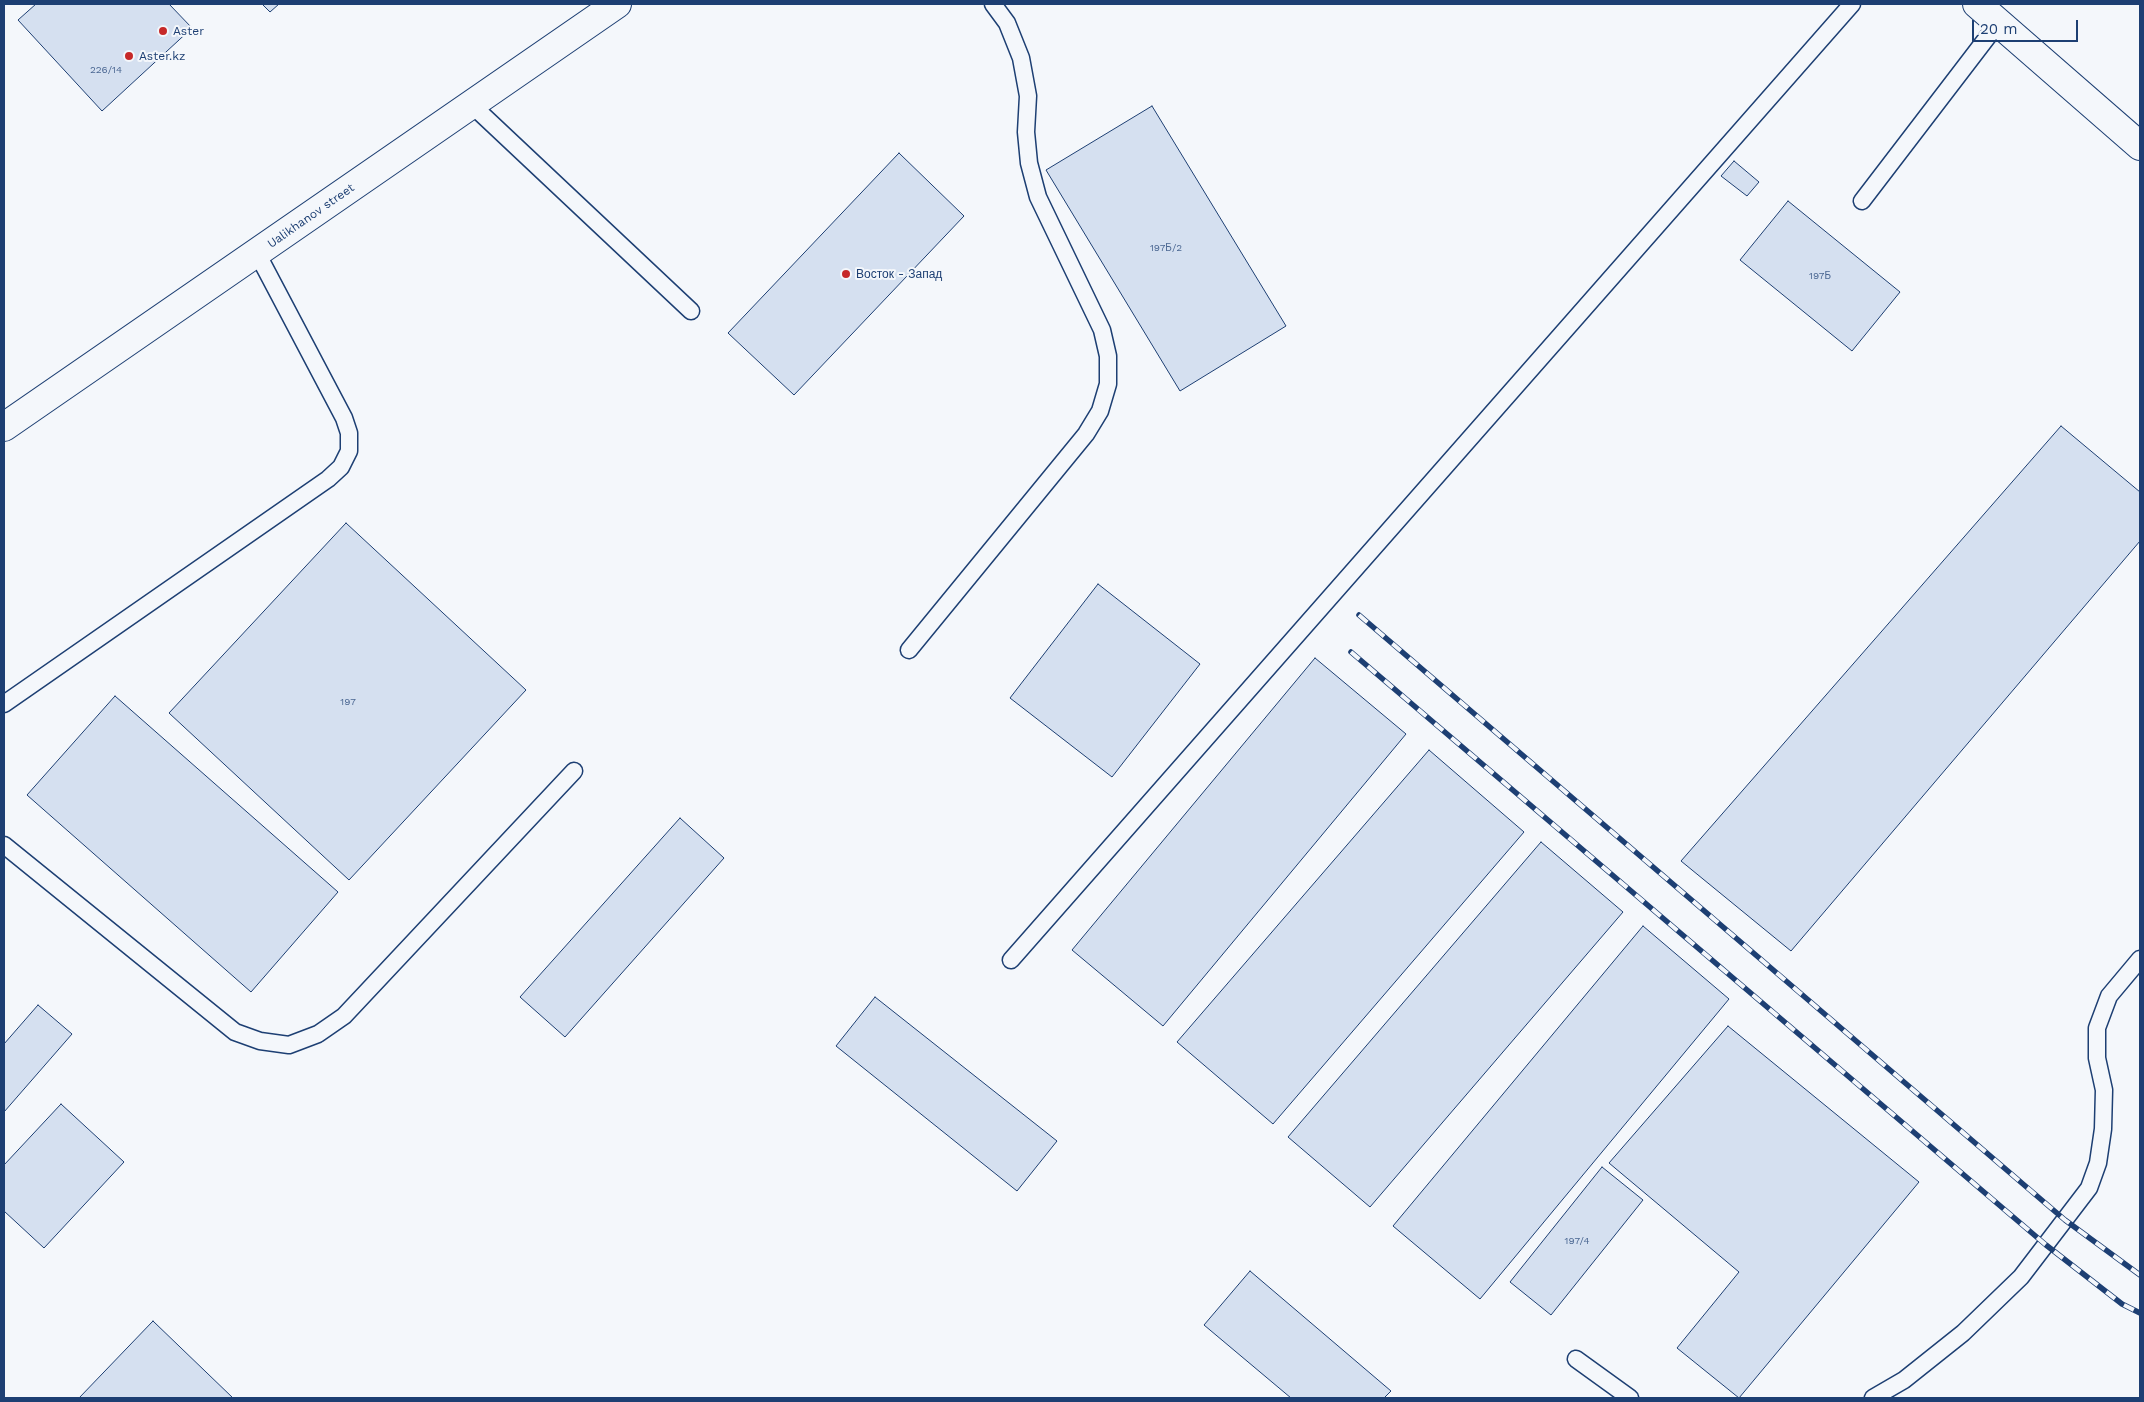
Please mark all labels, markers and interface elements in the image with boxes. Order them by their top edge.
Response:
scale bar [1974,10,2080,42]
text: 20 m [1980,20,2018,38]
place label: Aster [173,24,204,38]
marker: Aster [157,25,169,37]
place label: Aster.kz [139,49,185,63]
marker: Aster.kz [123,50,135,62]
house number: 226/14 [90,64,122,76]
street label: Ualikhanov street [265,181,357,251]
house number: 197Б/2 [1150,242,1182,254]
place label: Восток - Запад [856,267,942,281]
marker: Восток - Запад [840,268,852,280]
house number: 197Б [1809,270,1831,282]
house number: 197 [340,696,356,708]
house number: 197/4 [1565,1235,1589,1247]

